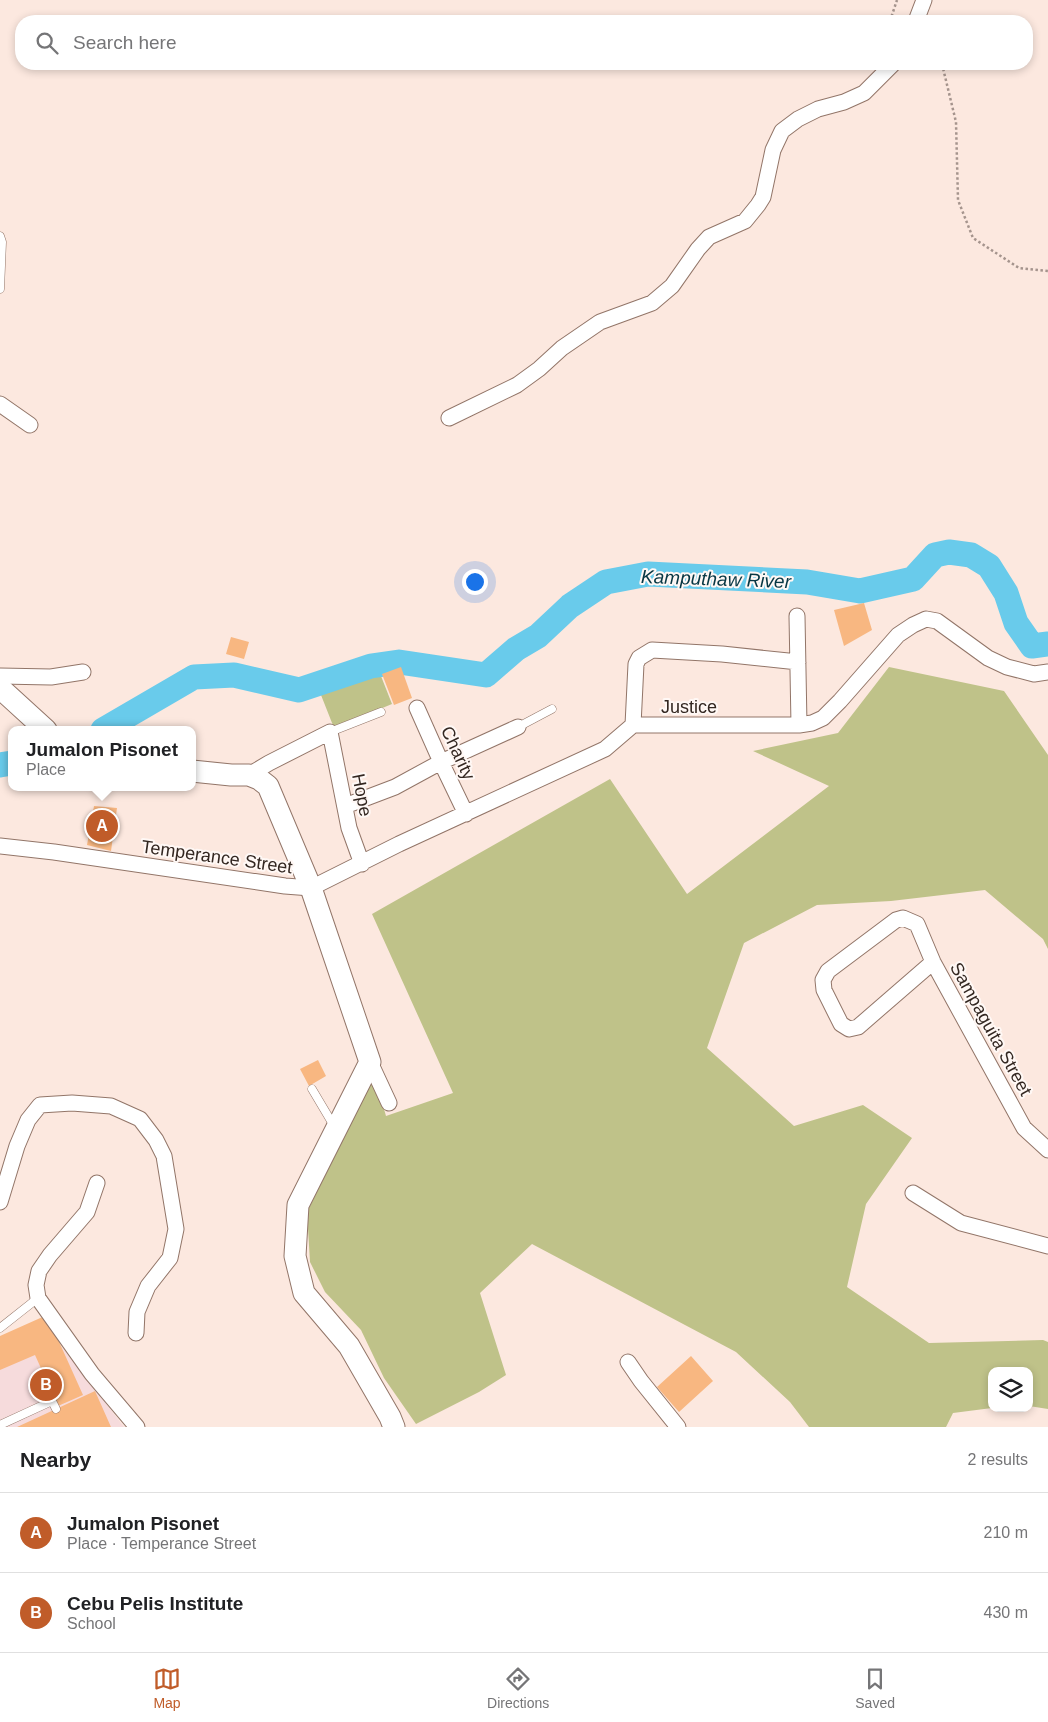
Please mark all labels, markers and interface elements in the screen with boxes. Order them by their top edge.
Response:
search box [15,15,1033,70]
icon: search [33,29,61,57]
text: Search here [73,32,177,53]
water label: Kamputhaw River [641,566,792,592]
your location [462,569,488,595]
street label: Justice [661,697,717,717]
street label: Charity [437,723,479,783]
popup [8,726,196,791]
text: Jumalon Pisonet [26,739,178,760]
text: Place [26,761,66,778]
street label: Hope [348,772,376,818]
pin: A [86,807,118,845]
street label: Temperance Street [140,837,294,877]
street label: Sampaguita Street [946,959,1036,1099]
pin: B [30,1366,62,1404]
map controls [988,1367,1033,1412]
button: layers [988,1367,1033,1412]
text: Nearby [20,1448,91,1471]
text: 2 results [968,1451,1028,1468]
text: Jumalon Pisonet [67,1513,219,1534]
text: A [30,1524,42,1541]
text: 210 m [984,1524,1028,1541]
text: Place · Temperance Street [67,1535,256,1552]
text: Cebu Pelis Institute [67,1593,243,1614]
text: B [30,1604,42,1621]
text: 430 m [984,1604,1028,1621]
text: School [67,1615,116,1632]
tab: Map [153,1665,181,1711]
tab: Directions [487,1665,549,1711]
tab: Saved [855,1665,895,1711]

